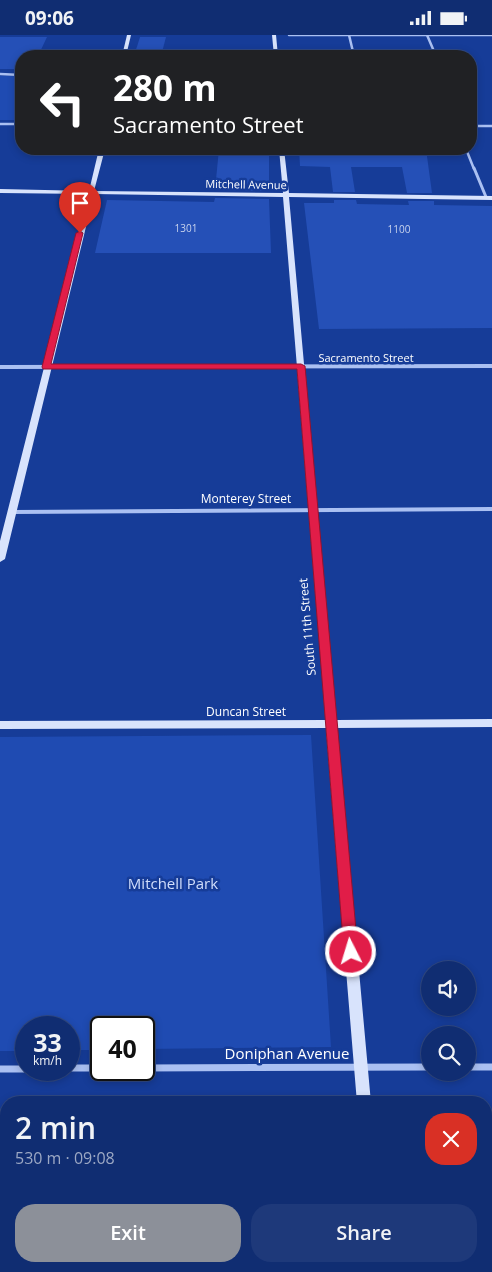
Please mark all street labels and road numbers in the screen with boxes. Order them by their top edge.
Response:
street label: Mitchell Avenue [205,176,287,192]
street label: Sacramento Street [318,350,414,365]
street label: Monterey Street [201,490,291,507]
street label: South 11th Street [294,577,320,677]
street label: Duncan Street [206,703,286,720]
street label: Doniphan Avenue [225,1043,349,1063]

